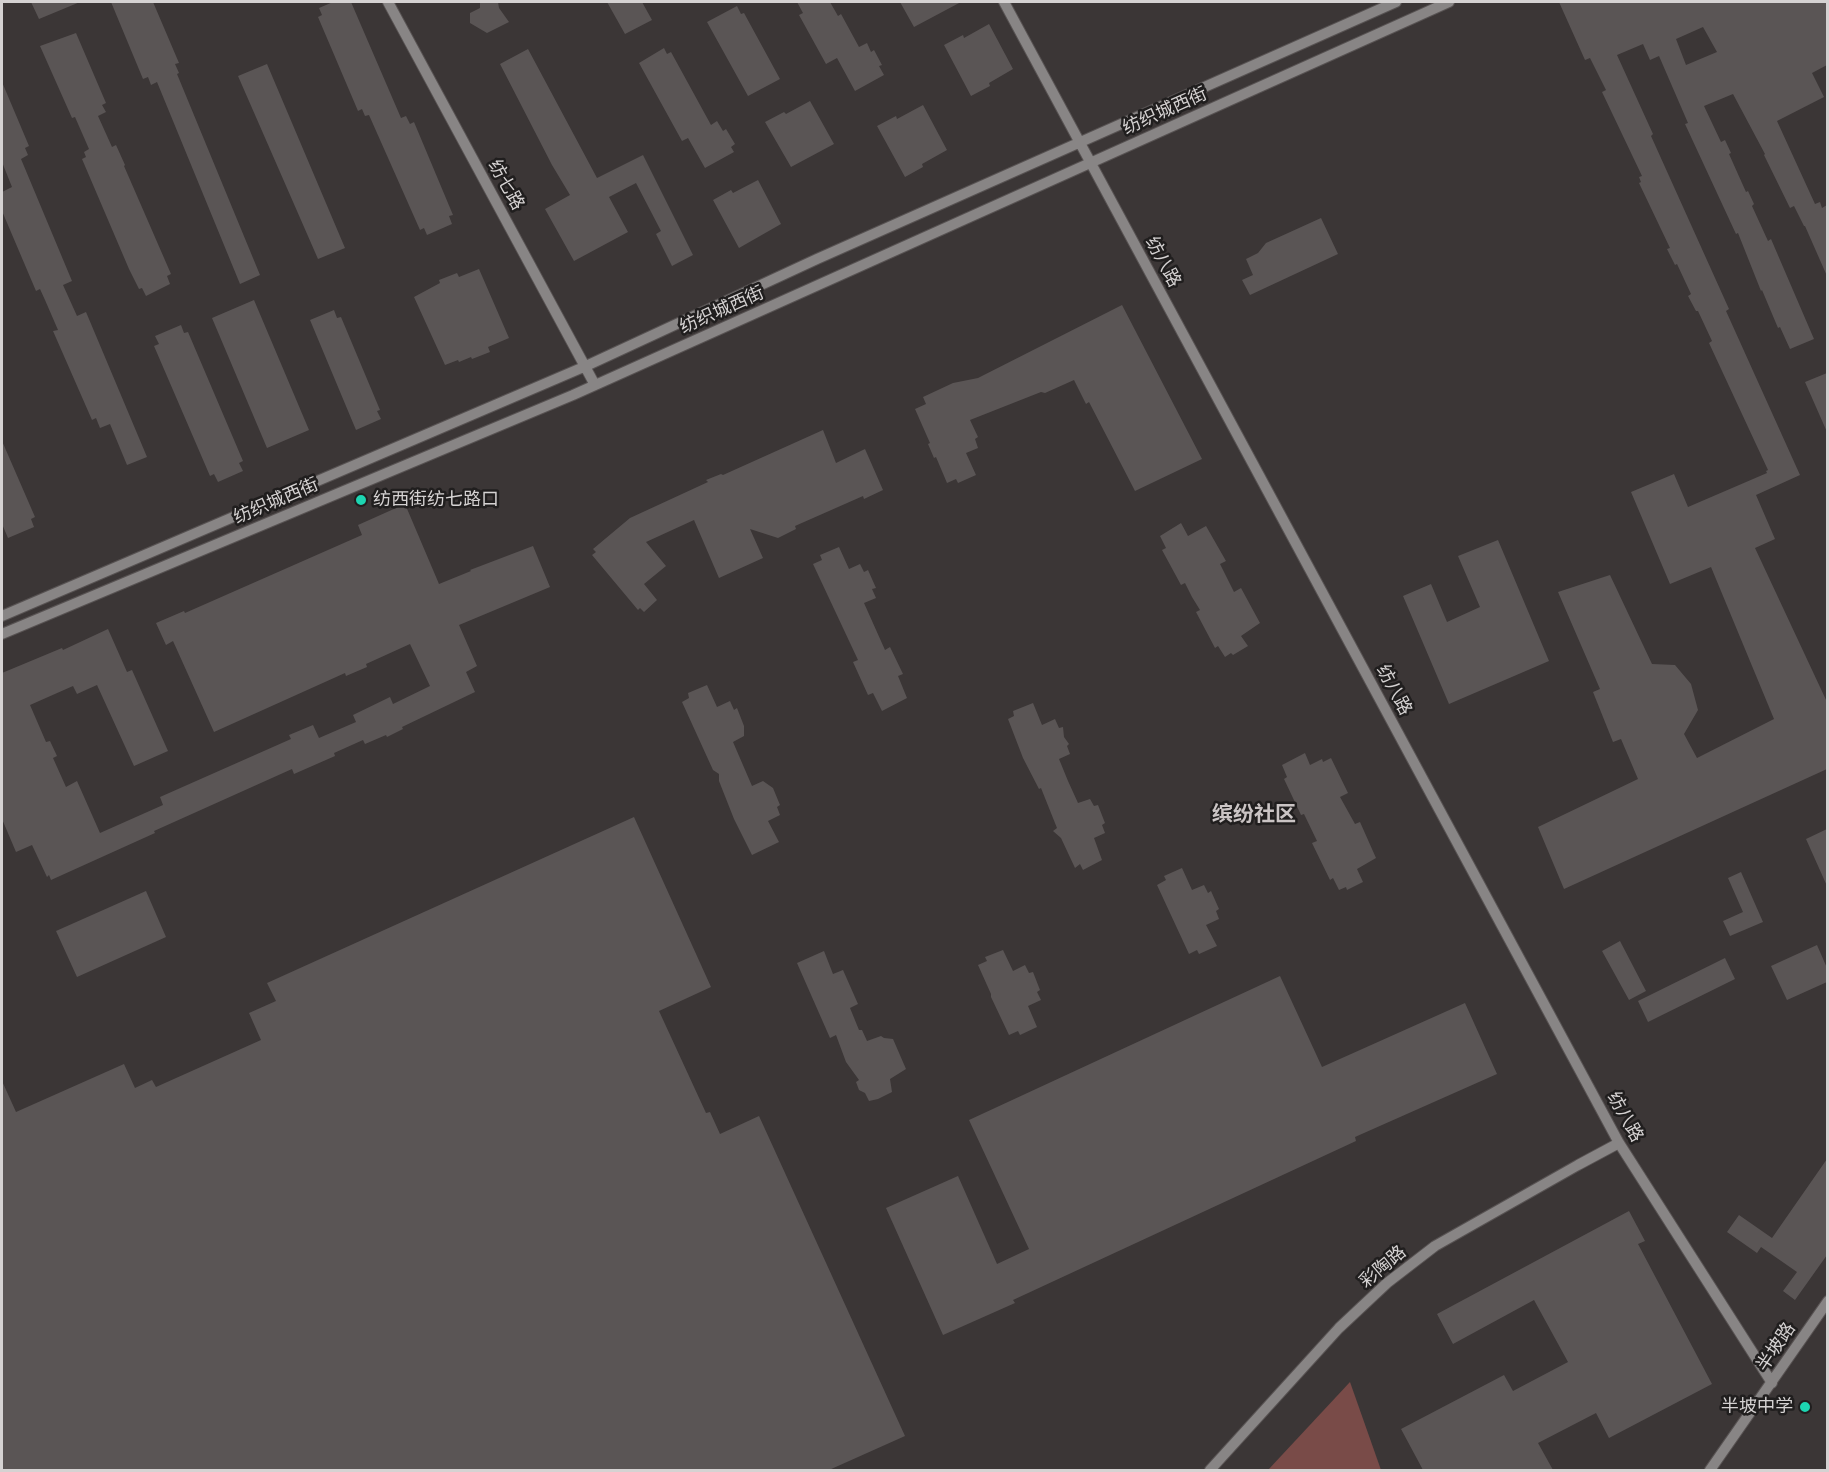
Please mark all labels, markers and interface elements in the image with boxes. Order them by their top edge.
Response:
street label: 纺织城西街 [1119,83,1211,139]
street label: 纺七路 [483,156,529,214]
street label: 纺八路 [1141,233,1185,291]
street label: 纺织城西街 [676,282,768,338]
street label: 纺织城西街 [230,473,322,529]
place label: 纺西街纺七路口 [373,489,499,511]
marker: 纺西街纺七路口 [354,493,368,507]
street label: 纺八路 [1372,661,1416,719]
district label: 缤纷社区 [1212,802,1296,828]
street label: 纺八路 [1602,1088,1648,1146]
street label: 彩陶路 [1355,1241,1411,1293]
street label: 半坡路 [1752,1319,1800,1375]
place label: 半坡中学 [1721,1396,1793,1418]
marker: 半坡中学 [1798,1400,1812,1414]

